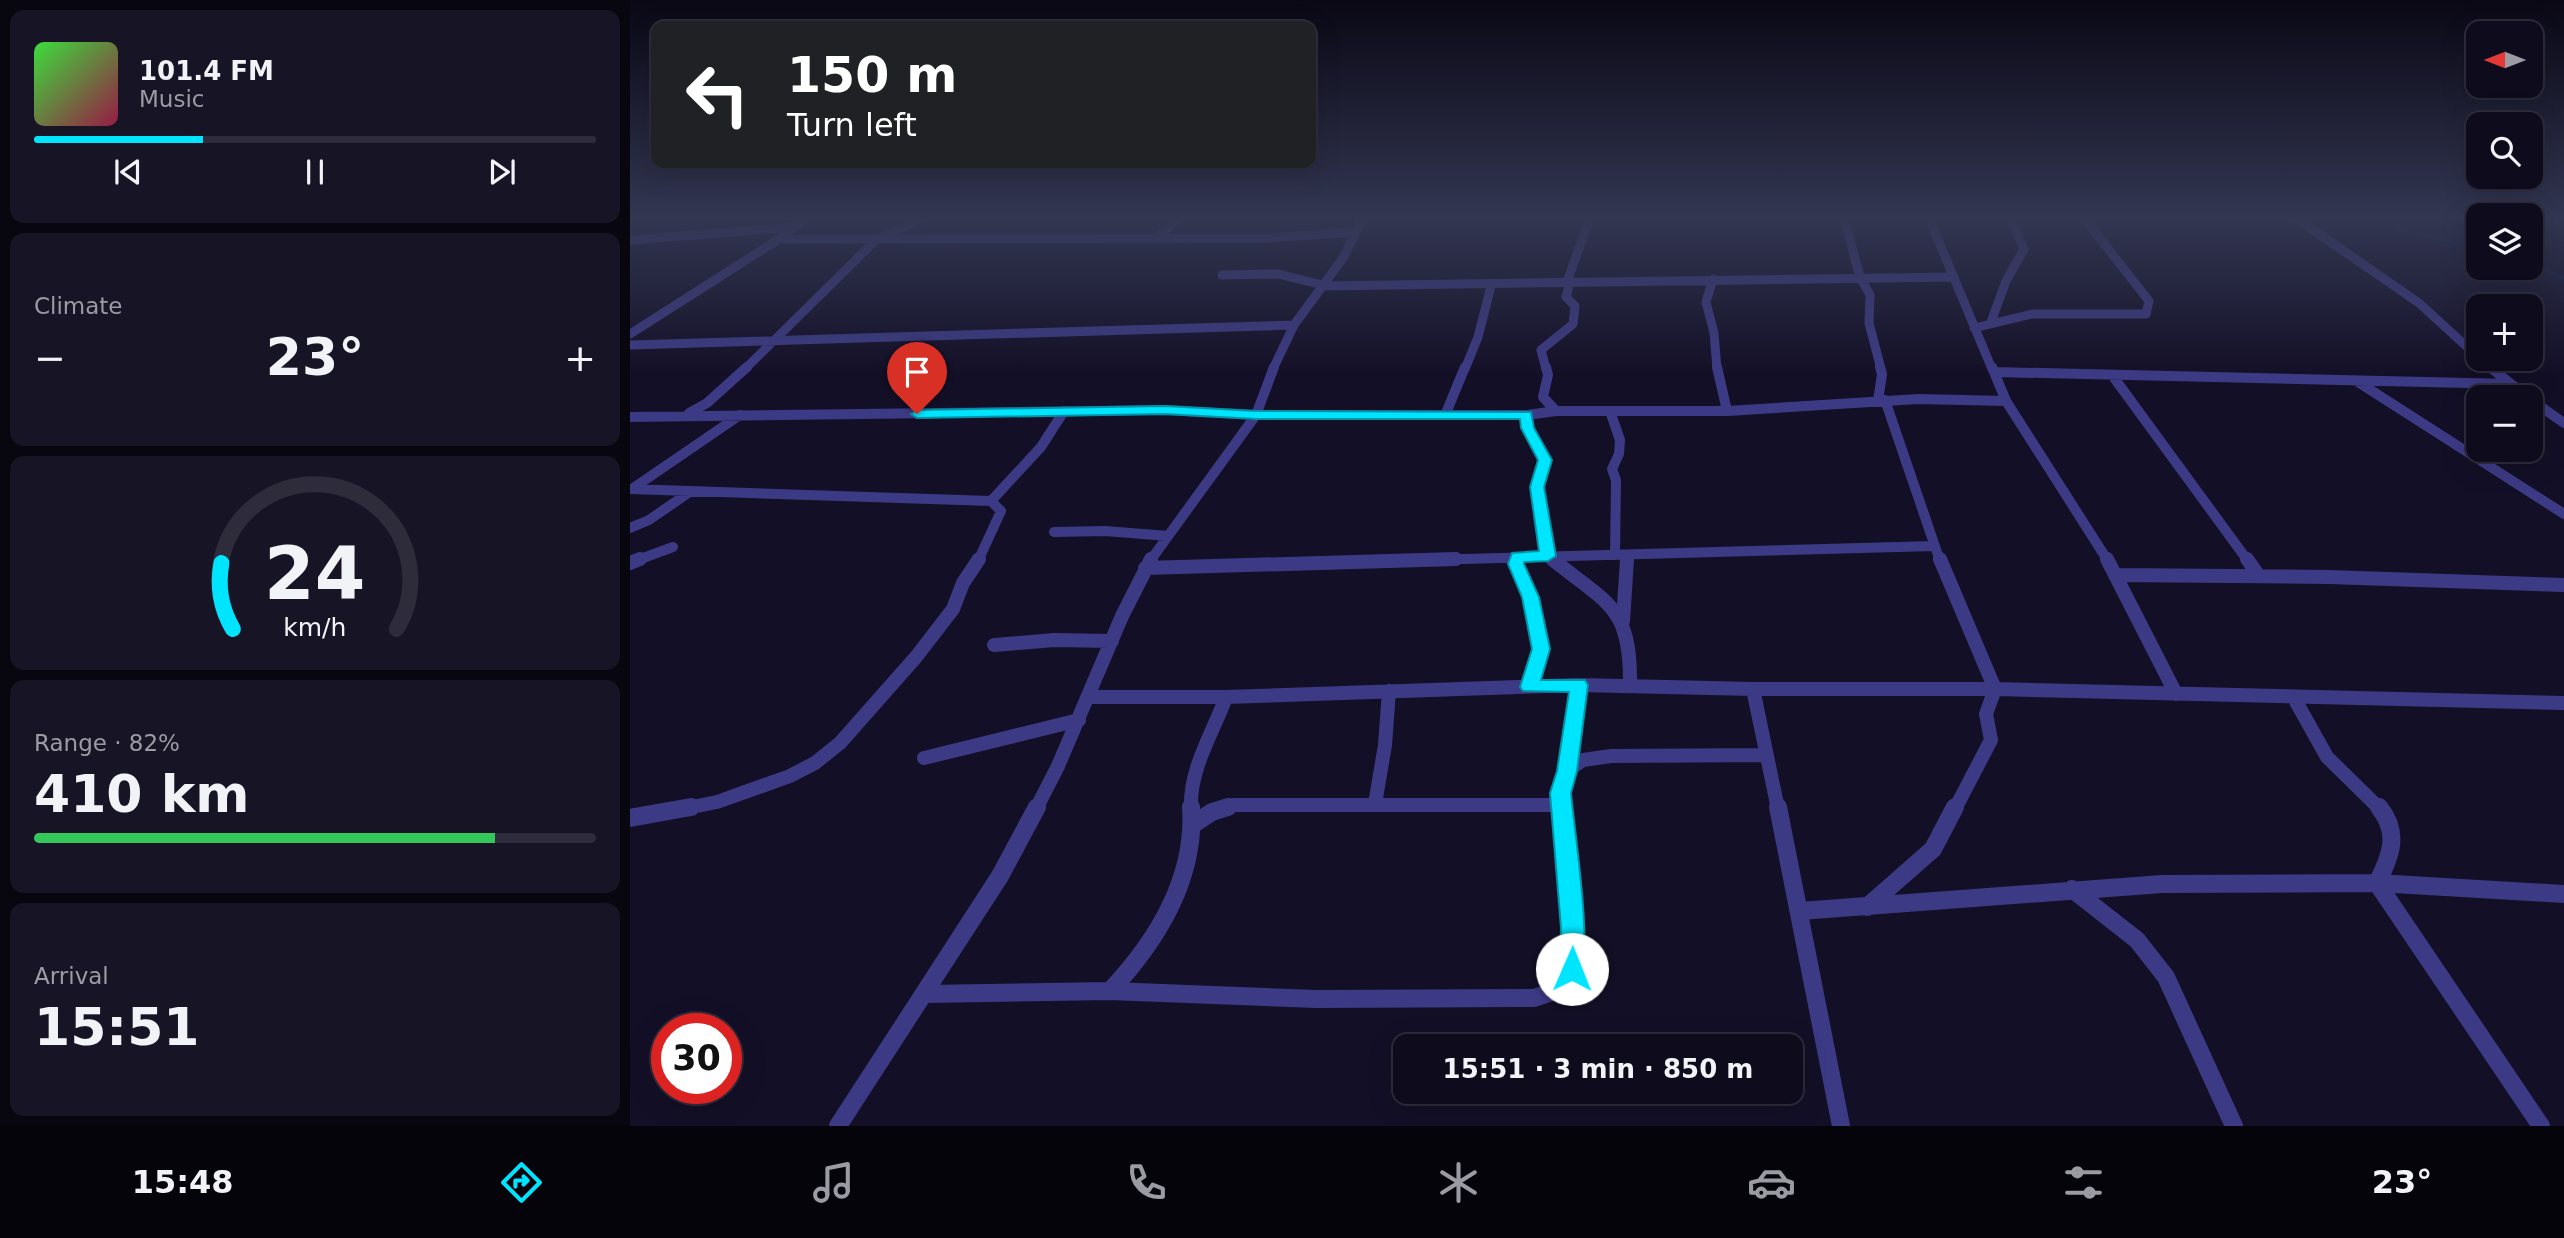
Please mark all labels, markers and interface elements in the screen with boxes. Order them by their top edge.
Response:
north arrow [2466,21,2543,98]
map controls [2466,21,2543,462]
text: 150 m [787,47,957,104]
icon: left [672,49,763,140]
text: 101.4 FM [139,56,274,86]
text: Music [139,86,204,112]
text: Turn left [787,106,917,144]
button: search [2466,112,2543,189]
icon: previous [109,153,147,191]
icon: pause [296,153,334,191]
icon: next [483,153,521,191]
button: layers [2466,203,2543,280]
text: Climate [34,293,123,319]
button: + [2466,294,2543,371]
text: 23° [266,327,364,387]
text: − [34,336,66,380]
text: + [564,336,596,380]
pin [887,342,947,414]
icon: arrive [898,353,936,391]
button: − [2466,385,2543,462]
text: 24 [264,531,366,616]
text: km/h [283,613,347,642]
text: Range · 82% [34,730,180,756]
text: 410 km [34,764,249,824]
position arrow [1535,932,1609,1006]
text: Arrival [34,963,109,989]
text: 15:51 [34,997,200,1057]
speed limit sign: 30 [651,1013,742,1104]
text: 15:51 · 3 min · 850 m [1443,1054,1753,1084]
icon: directions [497,1158,546,1207]
icon: music [809,1158,858,1207]
icon: phone [1122,1158,1171,1207]
icon: climate [1434,1158,1483,1207]
icon: car [1747,1158,1796,1207]
icon: filters [2059,1158,2108,1207]
text: 15:48 [132,1163,234,1201]
text: 23° [2372,1163,2432,1201]

